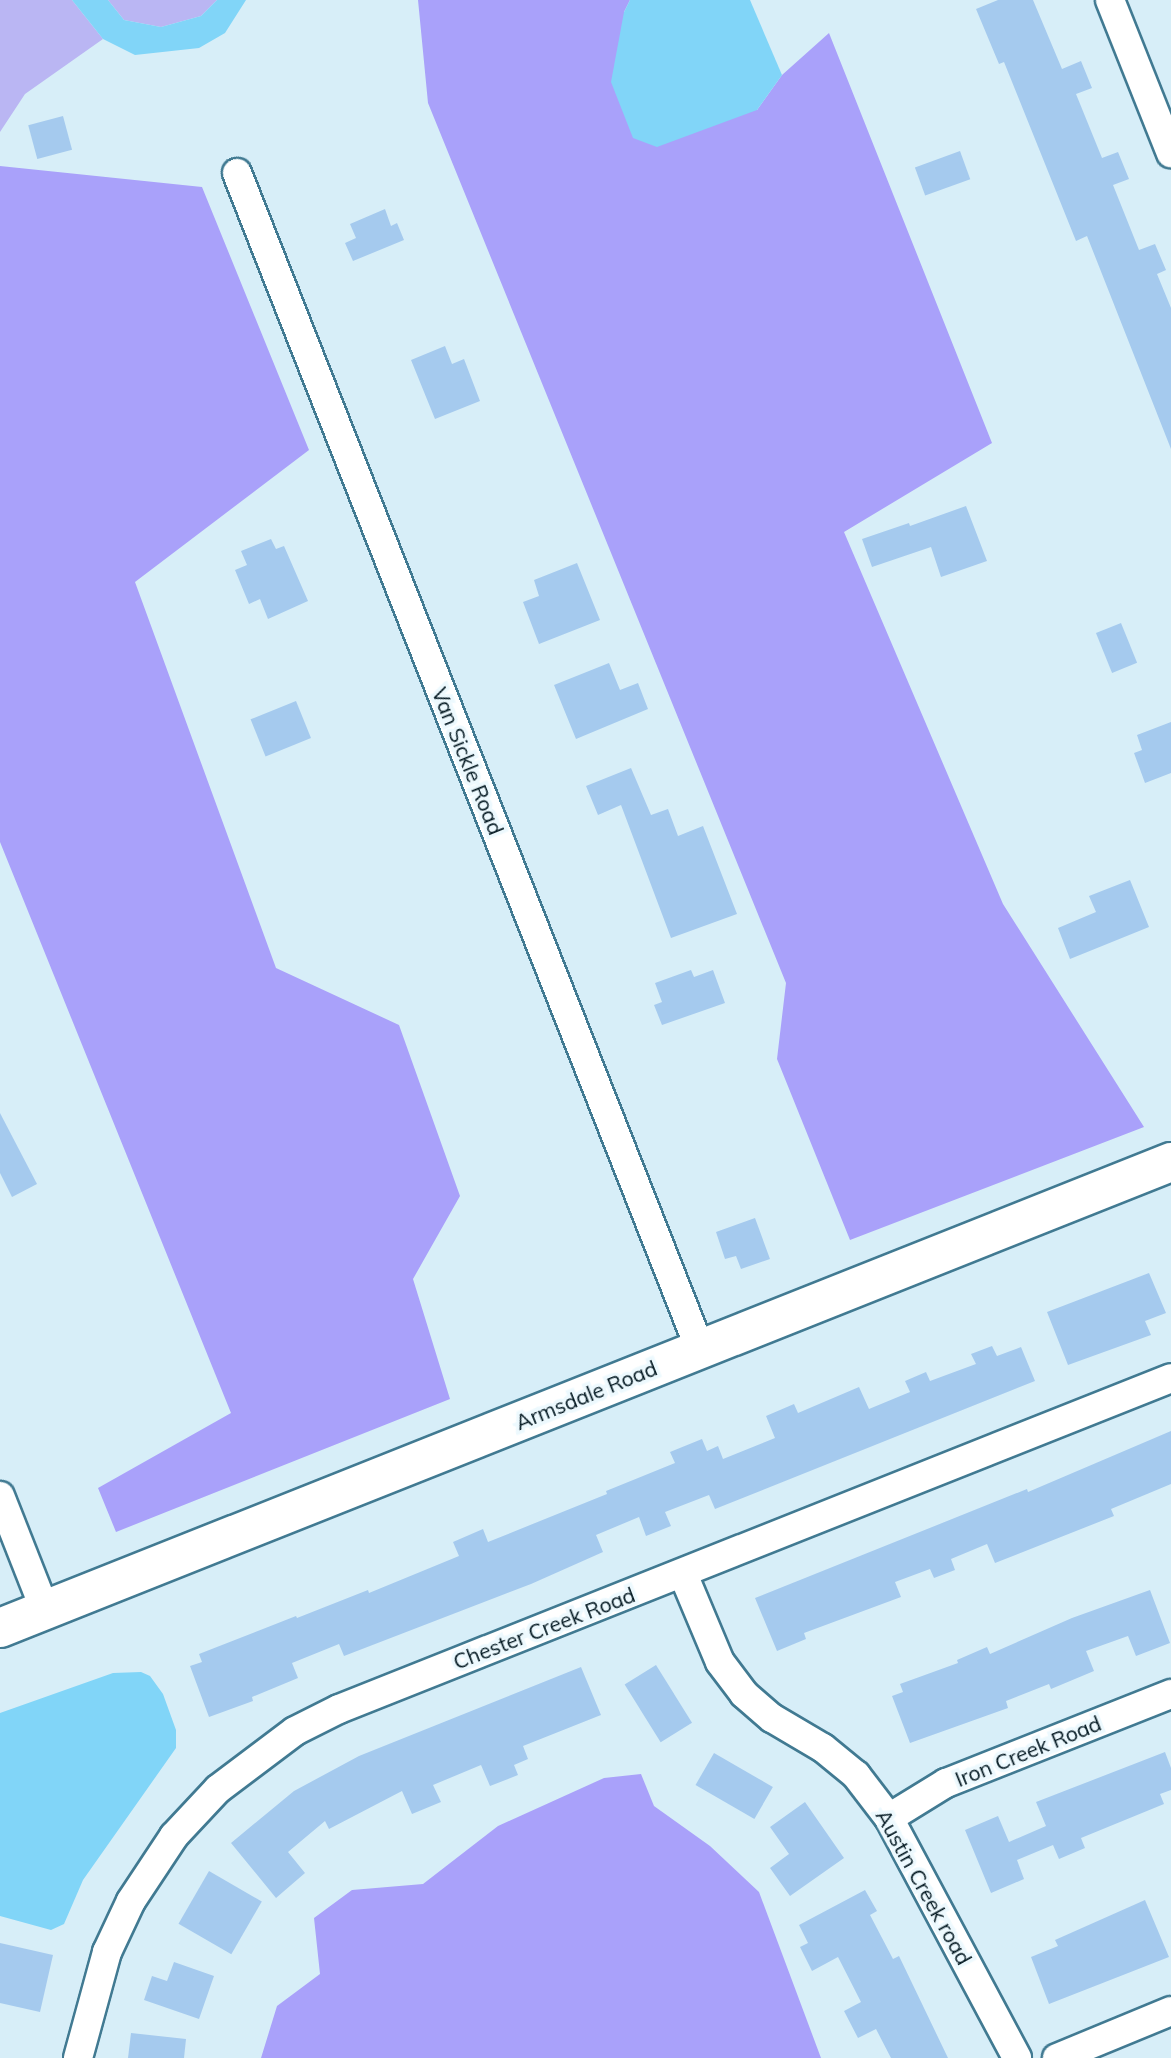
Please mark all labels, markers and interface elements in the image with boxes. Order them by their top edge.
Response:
street label: Van Sickle Road [427,684,509,838]
street label: Armsdale Road [512,1355,660,1435]
street label: Chester Creek Road [450,1582,638,1674]
street label: Iron Creek Road [951,1710,1105,1792]
street label: Austin Creek road [871,1805,977,1969]

